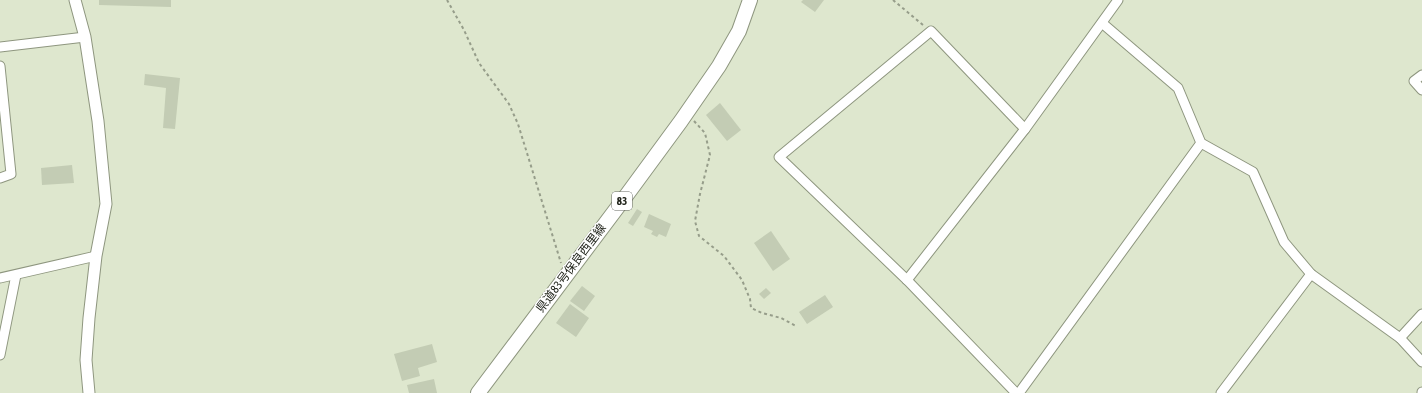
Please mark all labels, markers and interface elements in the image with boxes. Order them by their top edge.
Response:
road number: 83 [612,192,632,210]
street label: 県道83号保良西里線 [533,221,609,315]

